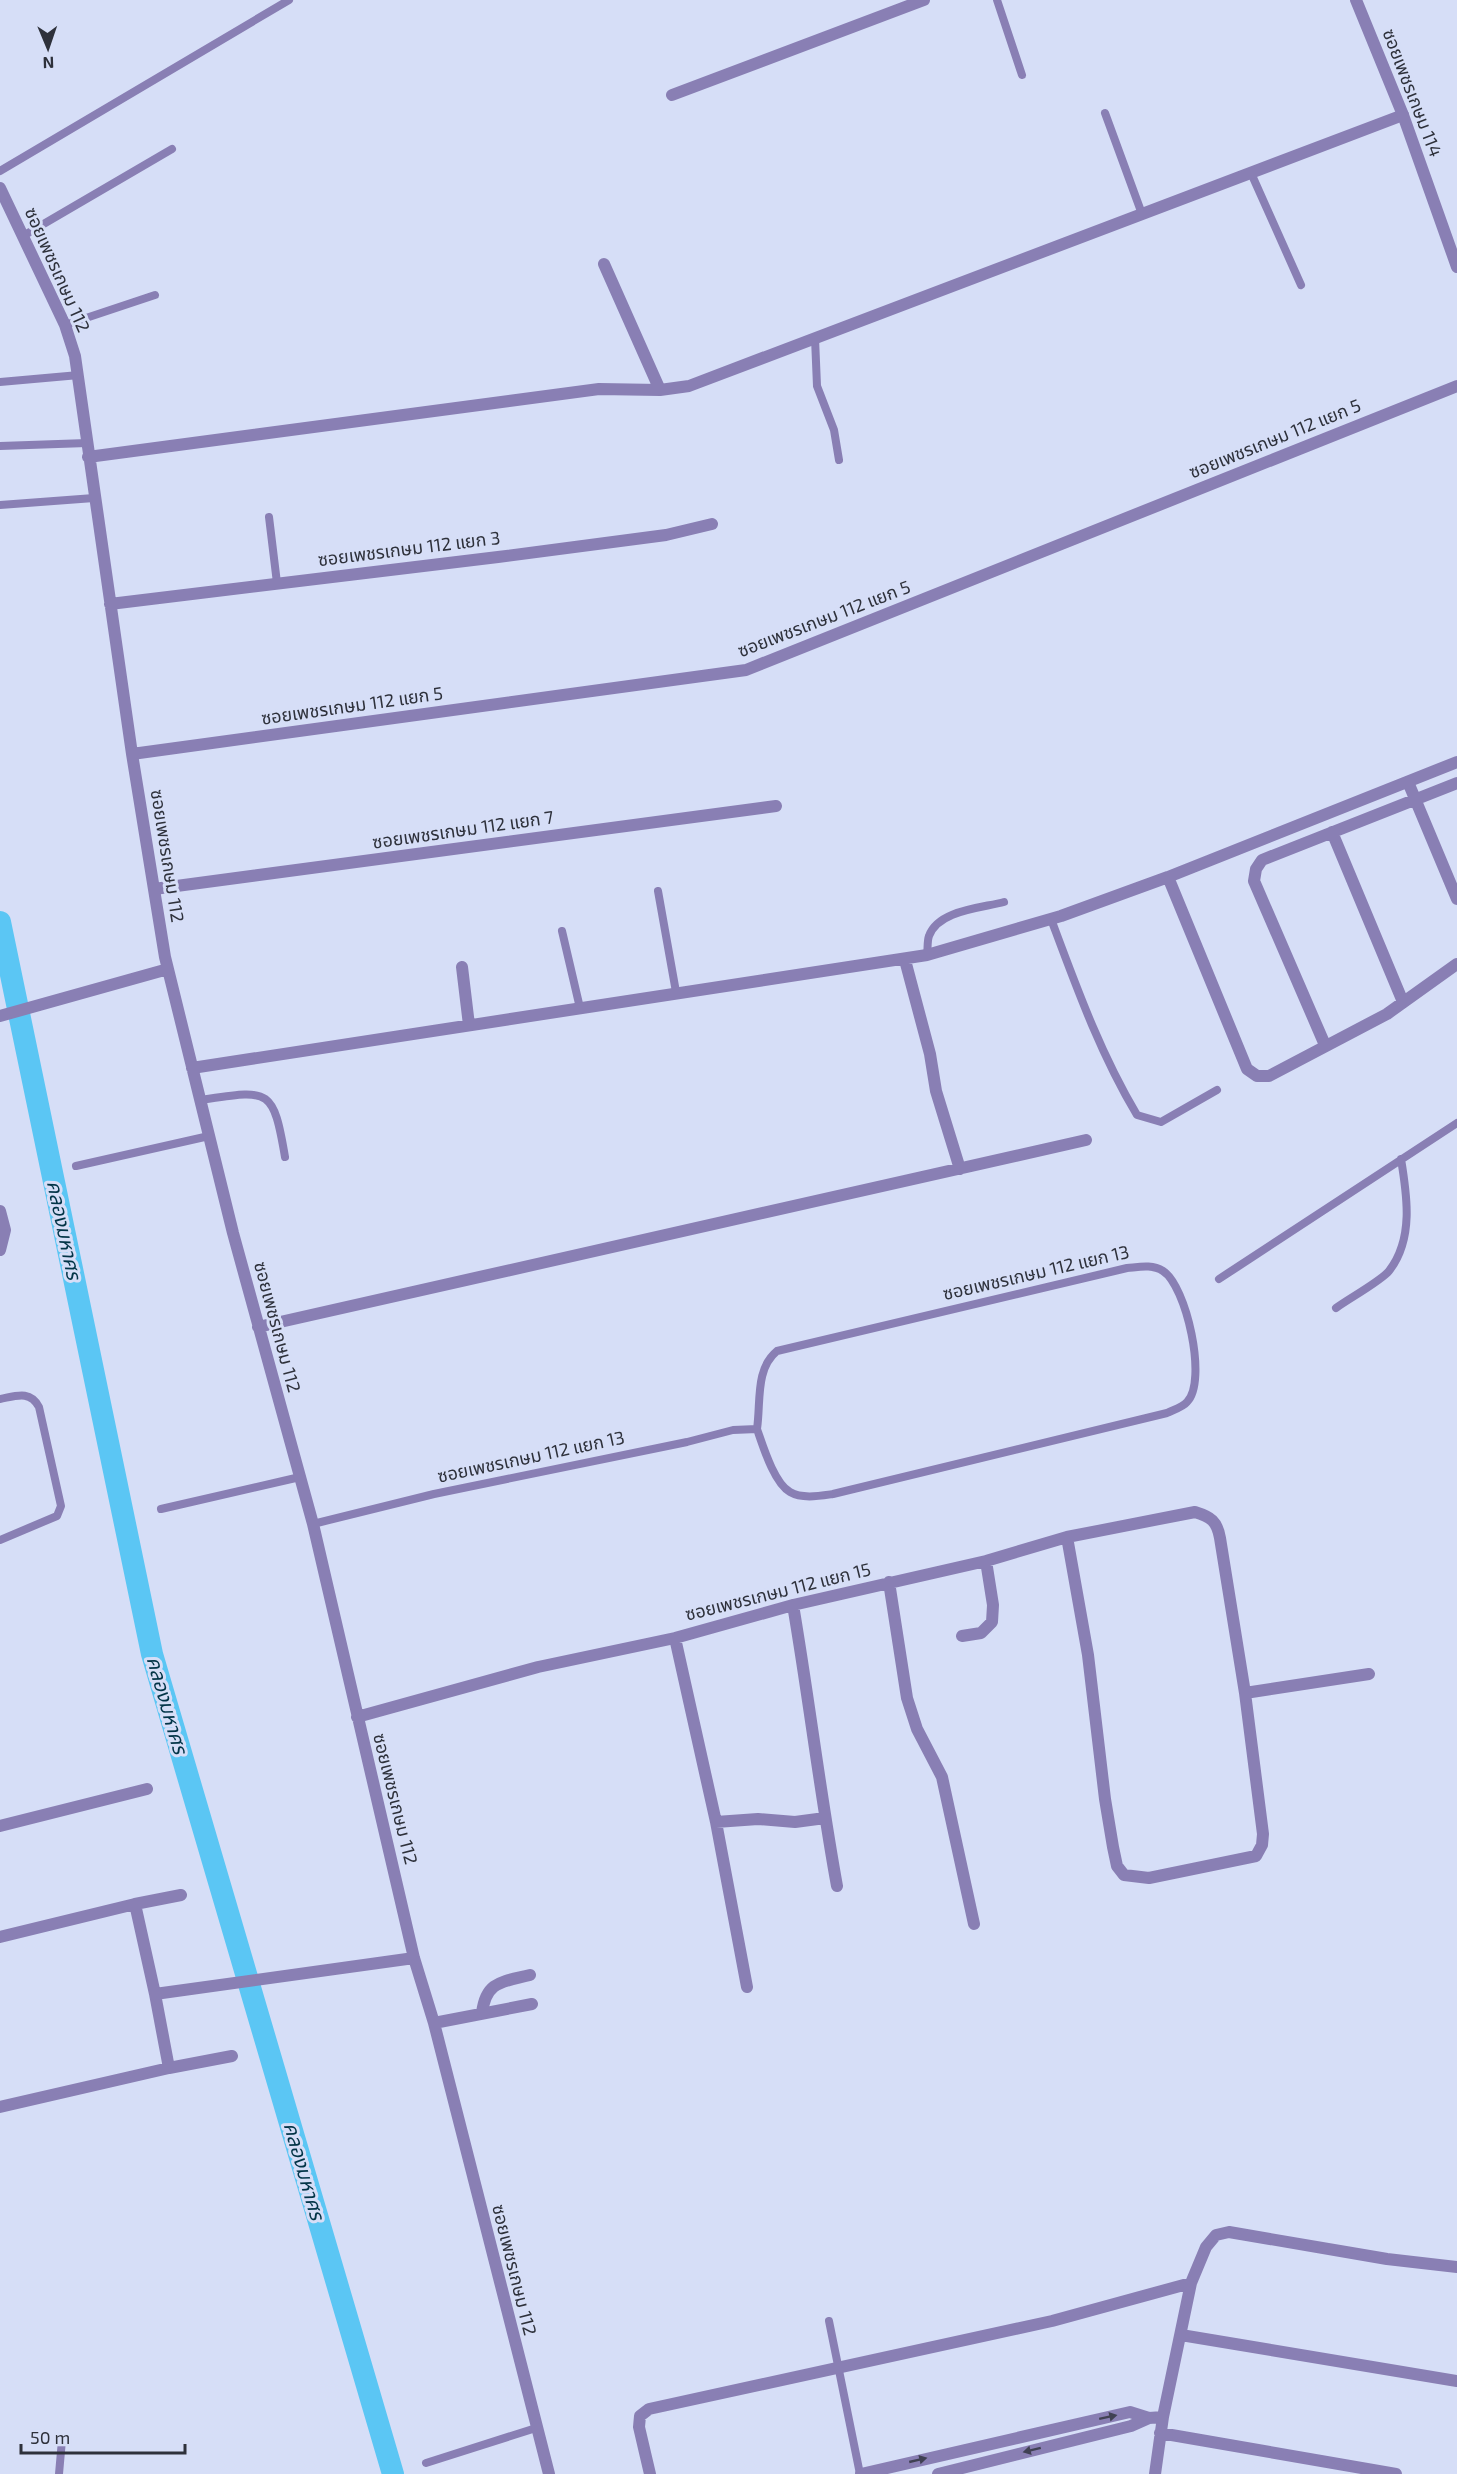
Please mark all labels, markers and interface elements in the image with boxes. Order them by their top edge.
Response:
north arrow [18,18,78,78]
street label: ซอยเพชรเกษม 114 [1378,26,1447,160]
text: N [42,54,55,73]
street label: ซอยเพชรเกษม 112 [21,204,95,335]
street label: ซอยเพชรเกษม 112 แยก 5 [1186,394,1364,483]
street label: ซอยเพชรเกษม 112 แยก 3 [316,526,501,570]
street label: ซอยเพชรเกษม 112 แยก 5 [734,575,913,661]
street label: ซอยเพชรเกษม 112 แยก 5 [260,681,444,729]
street label: ซอยเพชรเกษม 112 [147,788,189,924]
street label: ซอยเพชรเกษม 112 แยก 7 [371,805,555,853]
water label: คลองมหาศร [43,1178,87,1283]
street label: ซอยเพชรเกษม 112 แยก 13 [940,1240,1131,1304]
street label: ซอยเพชรเกษม 112 [250,1259,306,1394]
street label: ซอยเพชรเกษม 112 แยก 13 [435,1425,626,1487]
street label: ซอยเพชรเกษม 112 แยก 15 [683,1557,873,1625]
water label: คลองมหาศร [143,1653,194,1757]
street label: ซอยเพชรเกษม 112 [369,1731,423,1867]
water label: คลองมหาศร [280,2119,331,2223]
street label: ซอยเพชรเกษม 112 [488,2202,542,2338]
one-way arrow [1099,2412,1117,2422]
scale bar [21,2417,184,2455]
text: 50 m [30,2426,70,2448]
one-way arrow [1023,2446,1041,2456]
one-way arrow [909,2455,927,2465]

